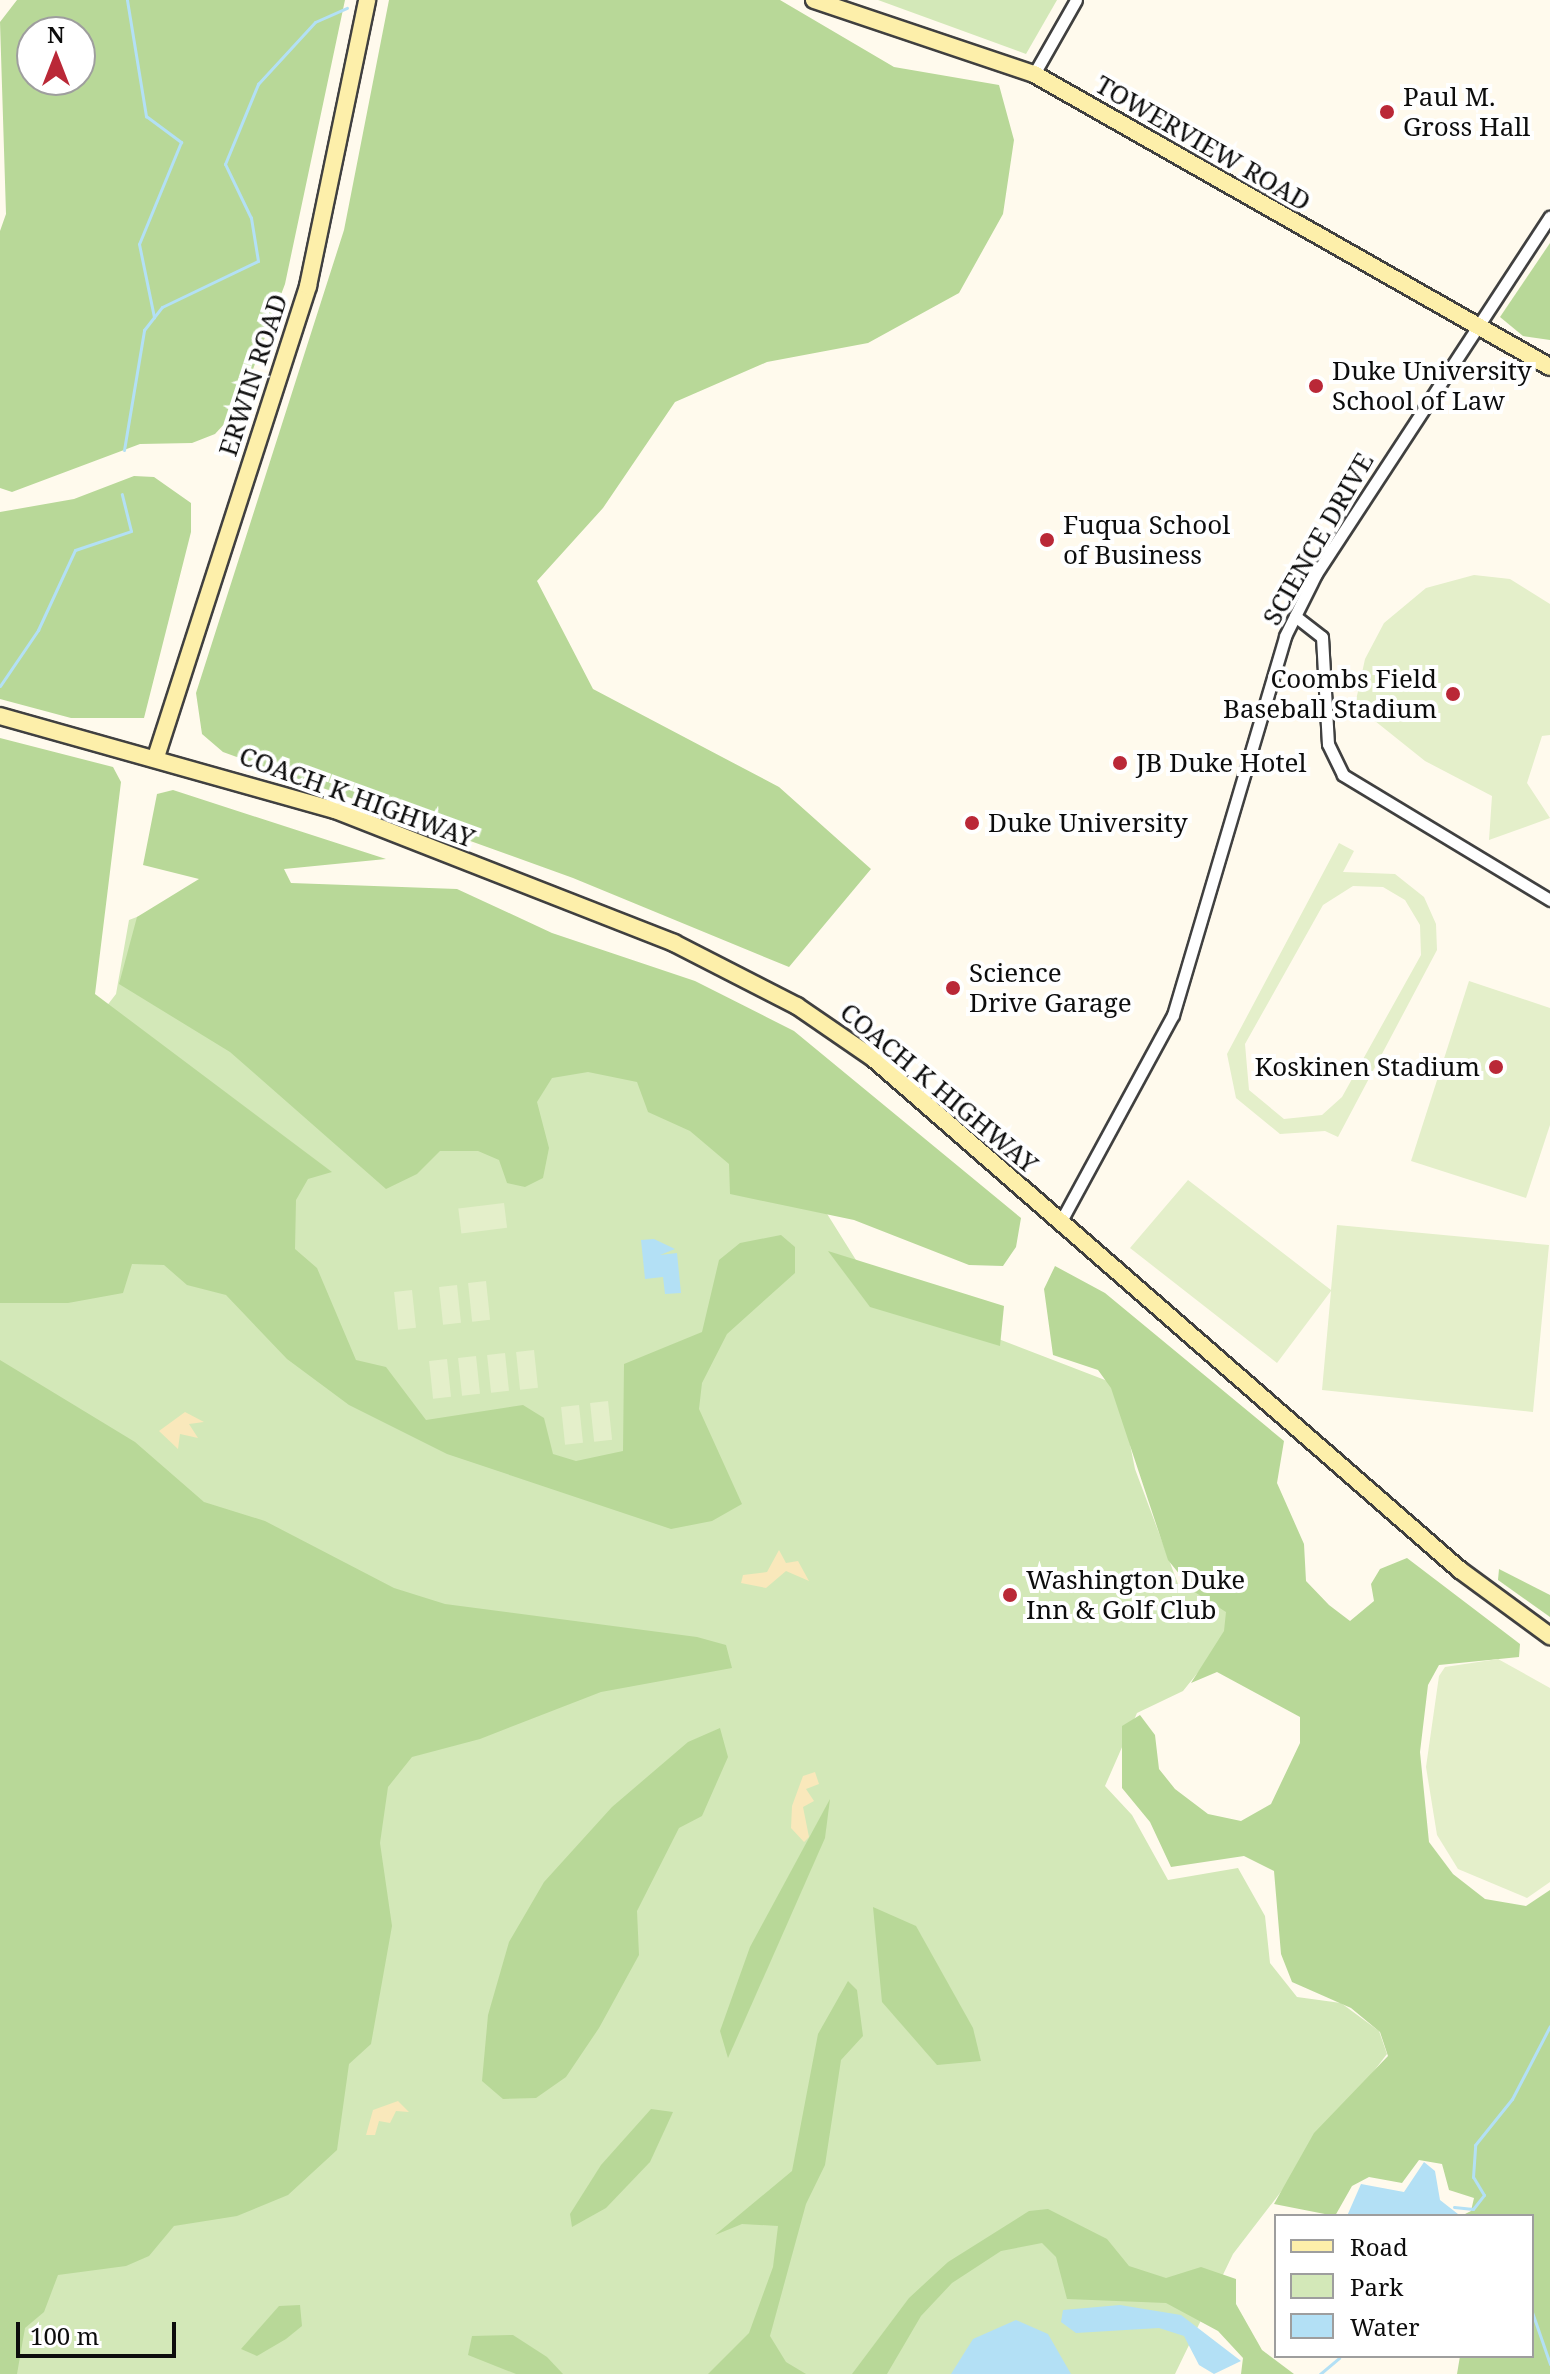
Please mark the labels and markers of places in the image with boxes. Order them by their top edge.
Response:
place label: Paul M. Gross Hall [1403,81,1530,142]
marker: Paul M. Gross Hall [1378,103,1396,121]
place label: Duke University School of Law [1332,355,1532,416]
marker: Duke University School of Law [1307,377,1325,395]
place label: Fuqua School of Business [1063,509,1230,570]
marker: Fuqua School of Business [1038,531,1056,549]
place label: Coombs Field Baseball Stadium [1223,663,1437,724]
marker: Coombs Field Baseball Stadium [1444,685,1462,703]
place label: JB Duke Hotel [1136,747,1307,779]
marker: JB Duke Hotel [1111,754,1129,772]
place label: Duke University [988,807,1188,839]
marker: Duke University [963,814,981,832]
place label: Science Drive Garage [969,957,1132,1018]
marker: Science Drive Garage [944,979,962,997]
place label: Koskinen Stadium [1255,1051,1480,1083]
marker: Koskinen Stadium [1487,1058,1505,1076]
place label: Washington Duke Inn & Golf Club [1026,1564,1245,1626]
marker: Washington Duke Inn & Golf Club [1001,1586,1019,1604]

